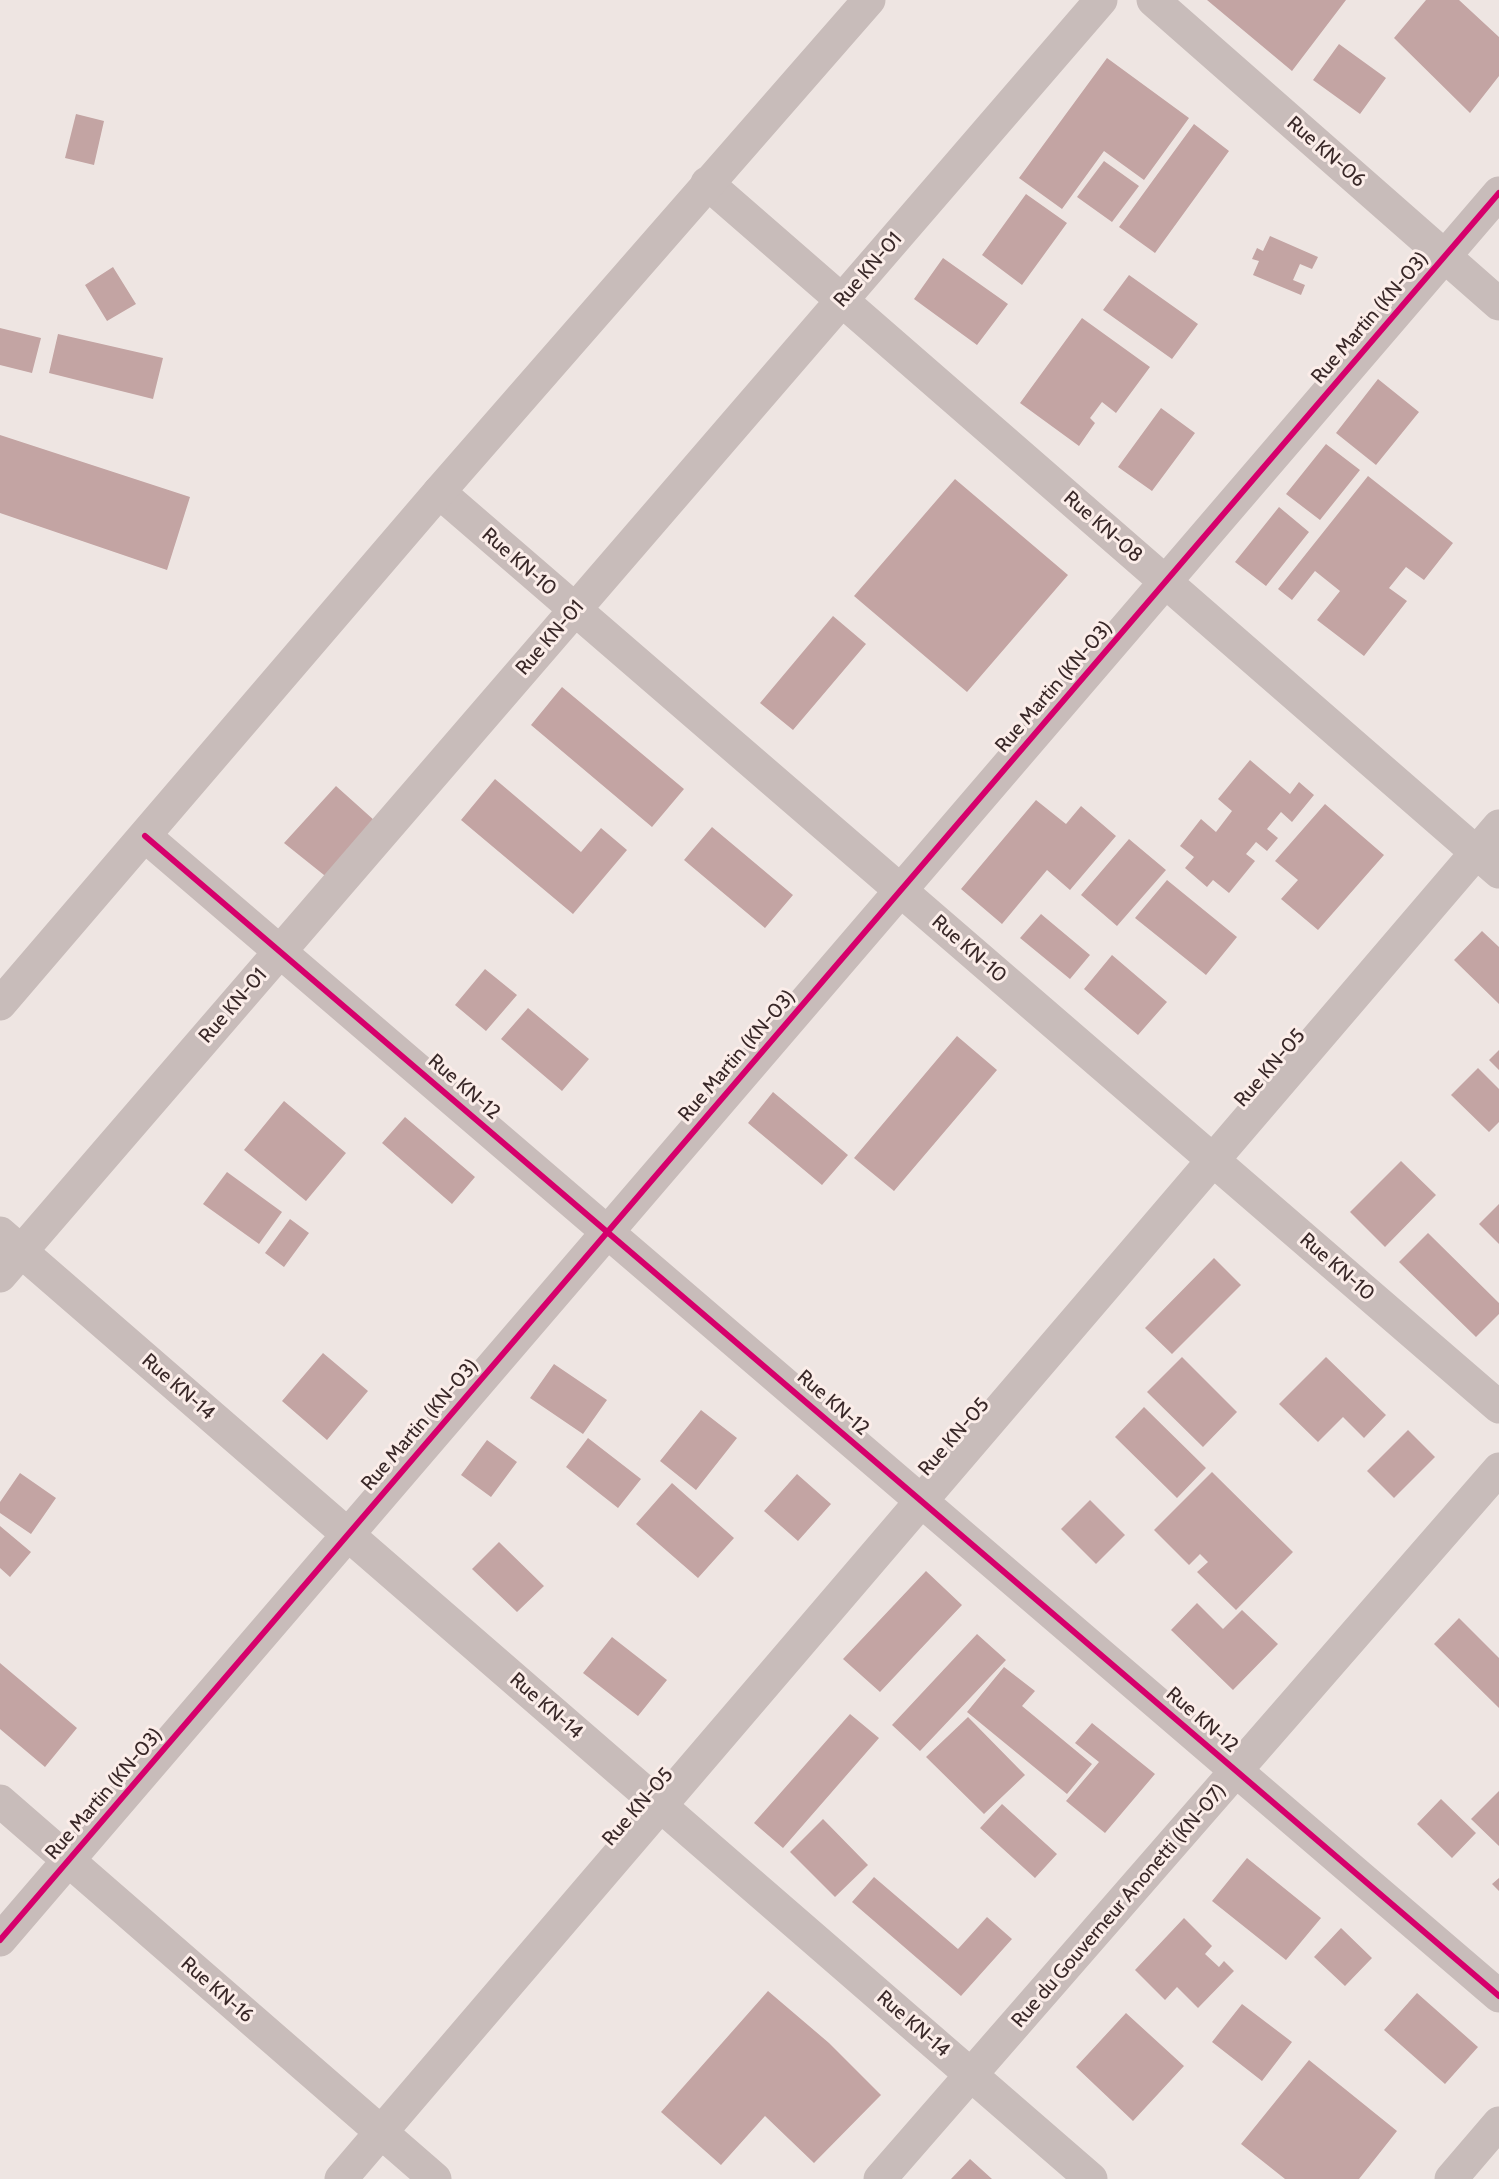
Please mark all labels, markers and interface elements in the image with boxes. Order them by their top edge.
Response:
street label: Rue KN-06 [1282,111,1370,193]
street label: Rue KN-01 [829,228,907,312]
street label: Rue Martin (KN-03) [1306,247,1434,389]
street label: Rue KN-08 [1059,486,1147,568]
street label: Rue KN-10 [477,523,561,601]
street label: Rue KN-01 [511,596,589,680]
street label: Rue Martin (KN-03) [990,616,1118,758]
street label: Rue KN-10 [927,910,1011,988]
street label: Rue KN-01 [194,964,272,1048]
street label: Rue Martin (KN-03) [673,985,801,1127]
street label: Rue KN-05 [1230,1024,1310,1112]
street label: Rue KN-12 [423,1049,505,1125]
street label: Rue KN-10 [1295,1228,1379,1306]
street label: Rue KN-14 [137,1349,219,1425]
street label: Rue Martin (KN-03) [356,1354,484,1496]
street label: Rue KN-12 [792,1365,874,1441]
street label: Rue KN-05 [914,1393,994,1481]
street label: Rue KN-14 [505,1668,587,1744]
street label: Rue KN-12 [1161,1682,1243,1758]
street label: Rue Martin (KN-03) [40,1723,168,1865]
street label: Rue KN-05 [598,1763,678,1851]
street label: Rue du Gouverneur Anonetti (KN-07) [1007,1779,1231,2033]
street label: Rue KN-16 [176,1952,258,2028]
street label: Rue KN-14 [872,1986,954,2062]

